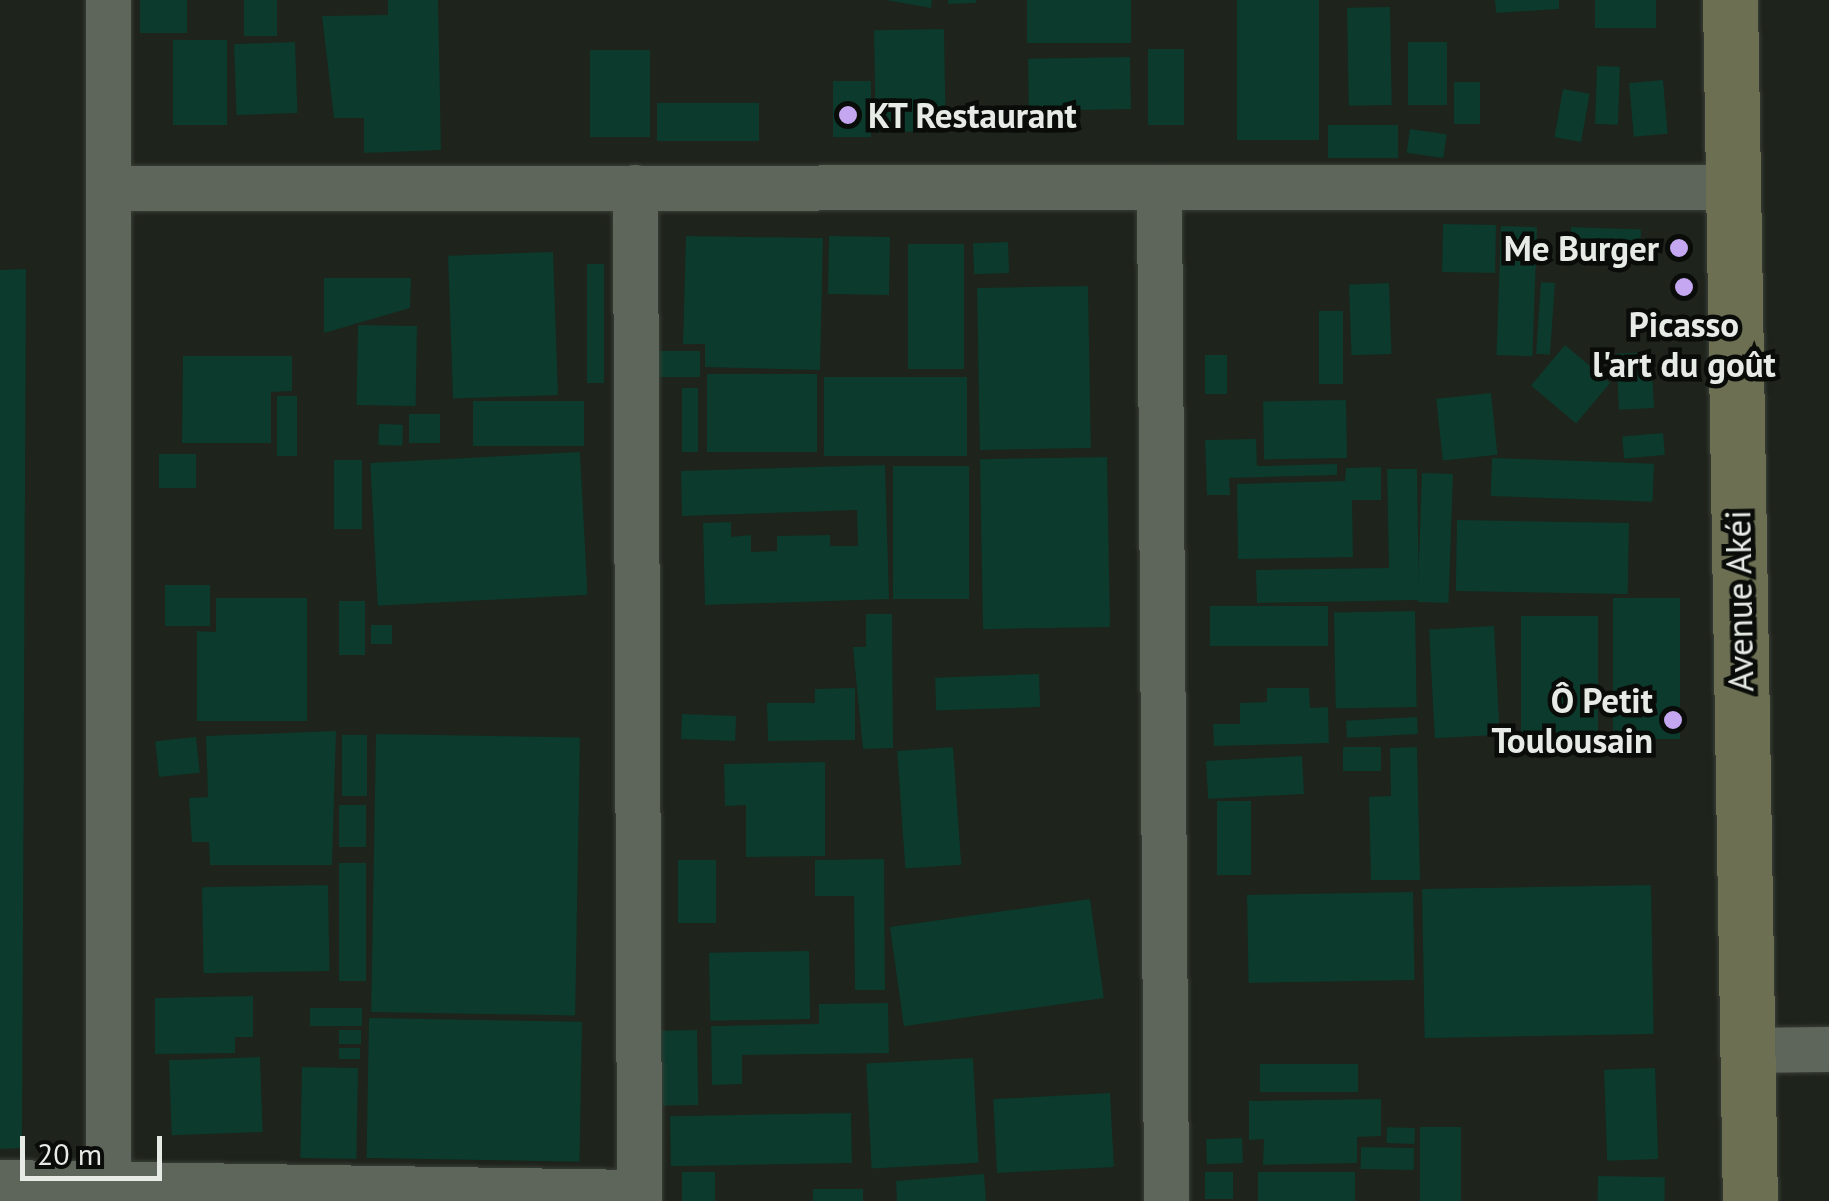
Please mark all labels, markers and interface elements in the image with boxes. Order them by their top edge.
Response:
place label: KT Restaurant [868,94,1078,136]
marker: KT Restaurant [837,104,859,126]
place label: Me Burger [1504,227,1659,269]
marker: Me Burger [1668,237,1690,259]
marker: Picasso l'art du goût [1673,276,1695,298]
place label: Picasso l'art du goût [1592,303,1776,385]
street label: Avenue Akéi [1716,509,1762,693]
place label: Ô Petit Toulousain [1491,679,1653,761]
marker: Ô Petit Toulousain [1662,709,1684,731]
scale bar [25,1116,168,1178]
text: 20 m [37,1134,102,1173]

